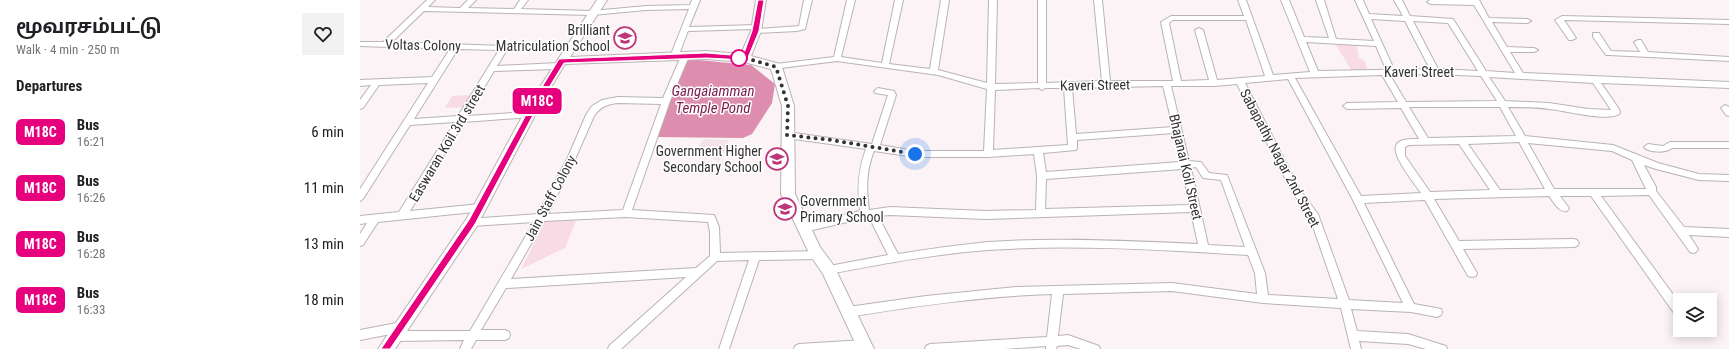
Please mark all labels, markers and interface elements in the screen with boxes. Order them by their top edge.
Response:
button: heart [302,13,344,55]
text: மூவரசம்பட்டு [16,15,162,38]
place label: Brilliant Matriculation School [496,22,610,54]
school or university icon: Brilliant Matriculation School [612,25,638,51]
street label: Voltas Colony [385,36,461,54]
text: Walk · 4 min · 250 m [16,42,120,57]
unlabelled marker [730,49,748,67]
street label: Kaveri Street [1384,64,1454,80]
street label: Kaveri Street [1060,76,1130,94]
text: Departures [16,77,82,95]
street label: Easwaran Koil 3rd street [406,82,488,204]
water label: Gangaiamman Temple Pond [671,82,755,117]
street label: Sabapathy Nagar 2nd Street [1237,86,1323,230]
line badge: M18C [509,88,565,114]
text: M18C [521,93,553,109]
street label: Bhajanai Koil Street [1166,113,1206,221]
text: Bus [77,116,99,134]
text: 6 min [311,123,344,141]
text: M18C [24,124,57,140]
text: 16:21 [77,134,105,149]
place label: Government Higher Secondary School [656,143,762,175]
your location [905,144,925,164]
school or university icon: Government Higher Secondary School [764,146,790,172]
street label: Jain Staff Colony [521,152,579,244]
text: Bus [77,172,99,190]
text: 11 min [304,179,344,197]
text: M18C [24,180,57,196]
text: 16:26 [77,190,105,205]
place label: Government Primary School [800,193,884,225]
school or university icon: Government Primary School [772,196,798,222]
text: Bus [77,228,99,246]
text: 13 min [304,235,344,253]
text: M18C [24,236,57,252]
text: 16:28 [77,246,105,261]
text: Bus [77,284,99,302]
text: 18 min [304,291,344,309]
text: M18C [24,292,57,308]
map controls [1673,293,1717,337]
button: layers [1673,293,1717,337]
text: 16:33 [77,302,105,317]

